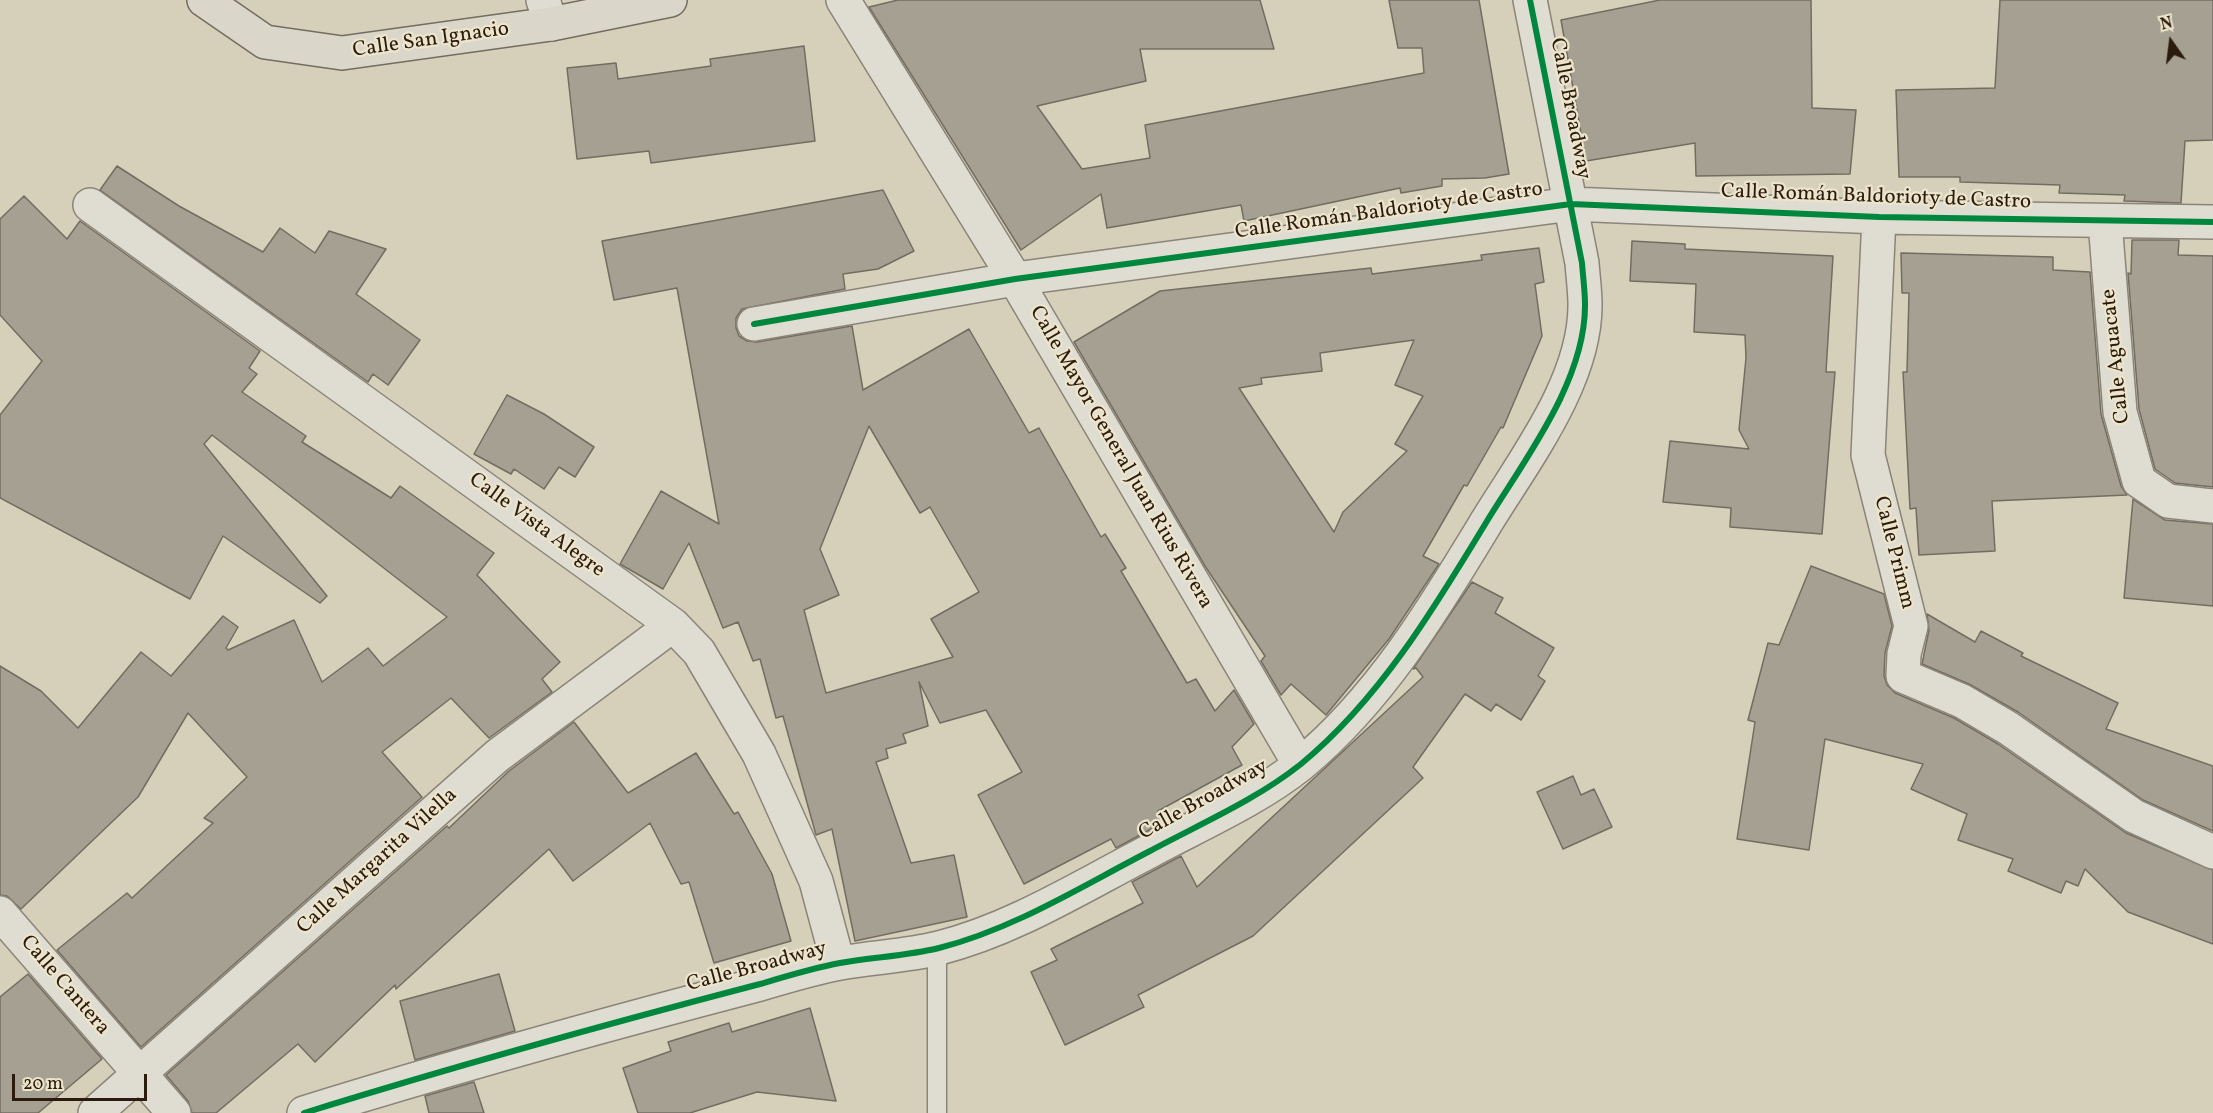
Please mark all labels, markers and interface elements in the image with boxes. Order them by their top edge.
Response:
north arrow [2141,12,2201,72]
text: N [2158,12,2175,37]
street label: Calle San Ignacio [351,18,511,64]
street label: Calle Broadway [1543,36,1595,182]
street label: Calle Román Baldorioty de Castro [1234,178,1544,246]
street label: Calle Román Baldorioty de Castro [1720,180,2032,216]
street label: Calle Aguacate [2097,287,2137,425]
street label: Calle Mayor General Juan Rius Rivera [1023,302,1217,614]
street label: Calle Vista Alegre [463,468,609,584]
street label: Calle Primm [1867,494,1919,612]
street label: Calle Broadway [1135,755,1273,847]
street label: Calle Margarita Vilella [293,783,463,941]
street label: Calle Cantera [14,931,114,1041]
street label: Calle Broadway [684,937,830,999]
scale bar [15,1062,150,1100]
text: 20 m [23,1072,63,1097]

